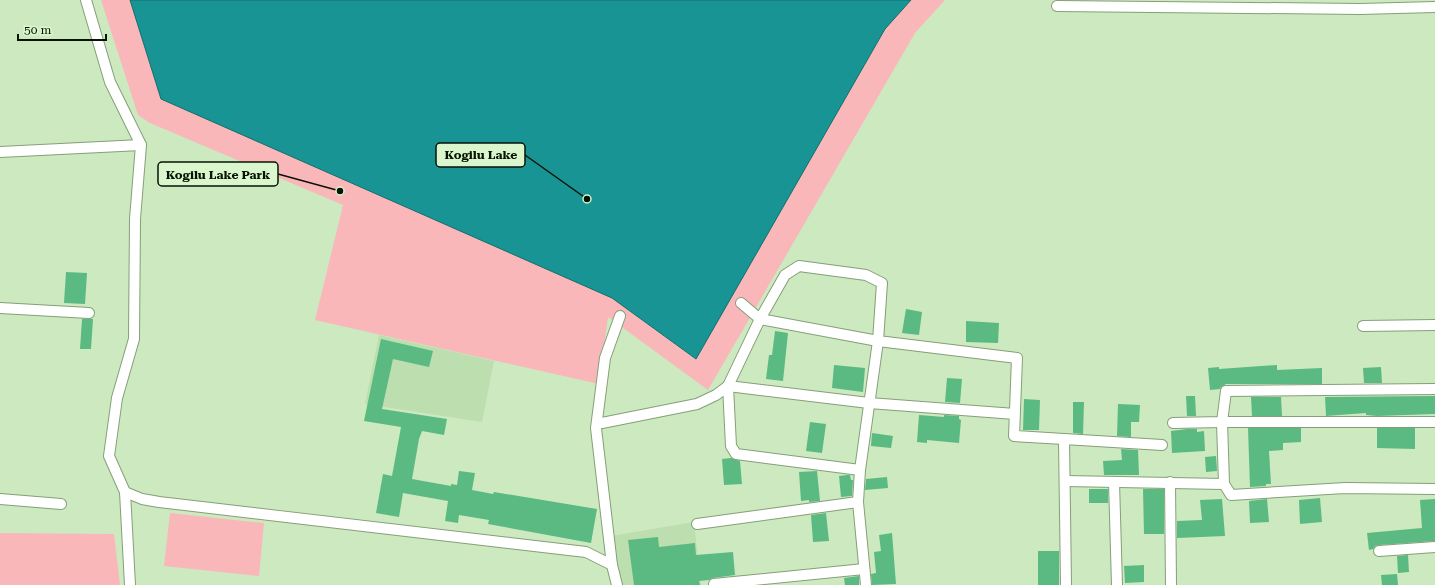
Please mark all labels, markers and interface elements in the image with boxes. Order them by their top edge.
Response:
scale bar [18,16,106,42]
text: 50 m [24,23,51,37]
callout: Kogilu Lake [436,143,525,167]
text: Kogilu Lake [445,148,517,162]
callout: Kogilu Lake Park [158,162,278,186]
text: Kogilu Lake Park [166,168,271,182]

